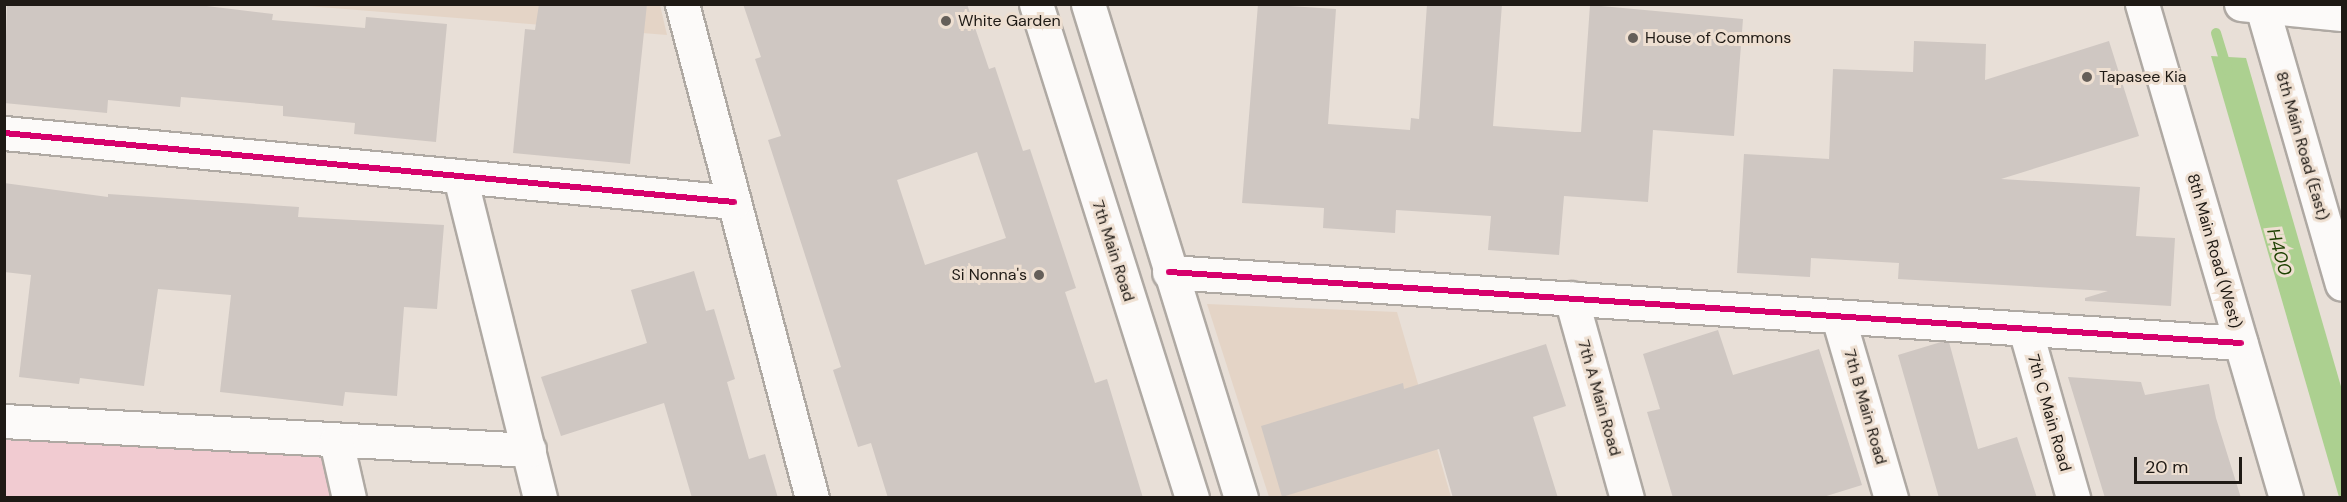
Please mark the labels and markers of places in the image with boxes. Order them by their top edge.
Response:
place label: White Garden [958,11,1061,31]
marker: White Garden [939,14,953,28]
place label: House of Commons [1645,28,1791,48]
marker: House of Commons [1626,31,1640,45]
place label: Tapasee Kia [2099,67,2187,87]
marker: Tapasee Kia [2080,70,2094,84]
place label: Si Nonna's [951,265,1027,285]
marker: Si Nonna's [1032,268,1046,282]

